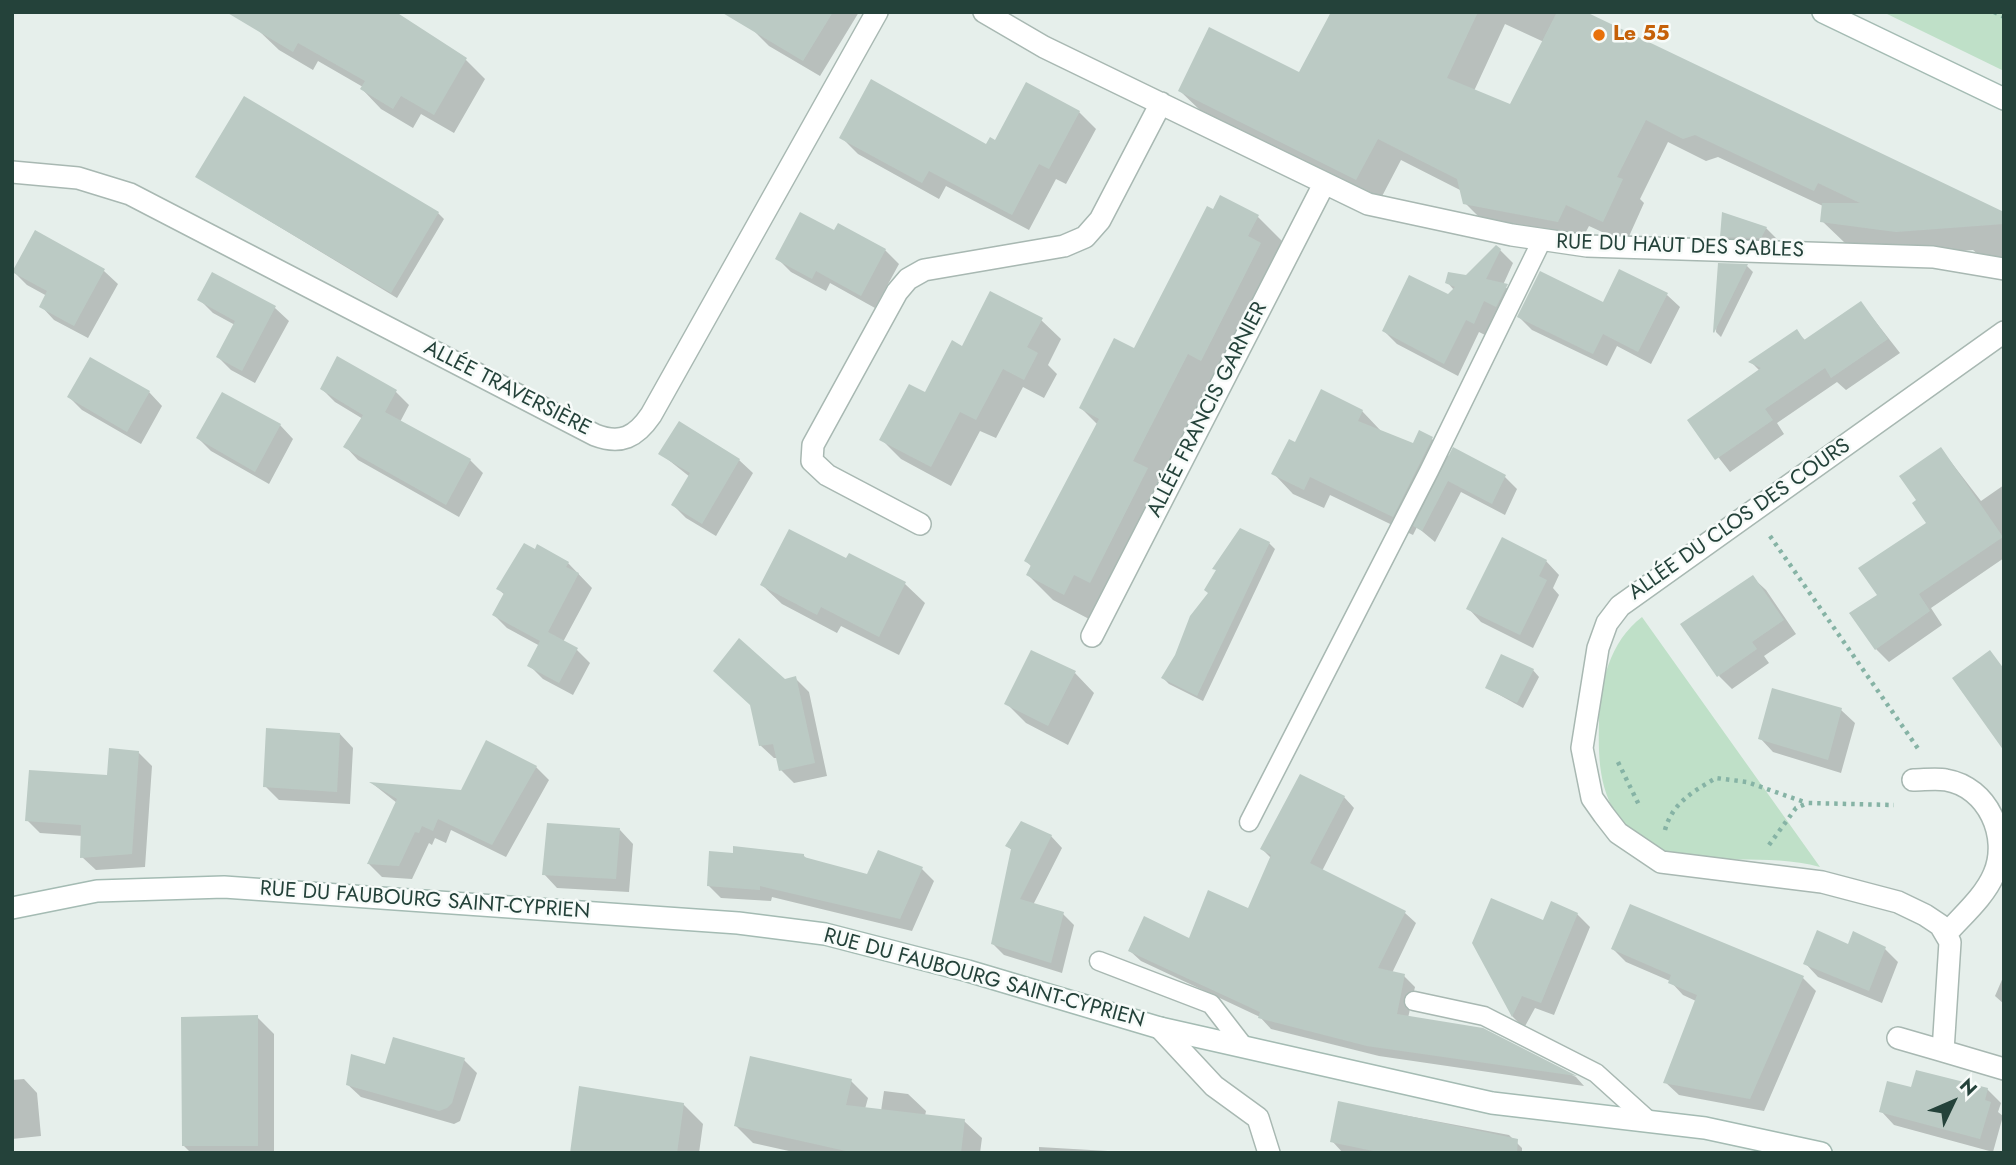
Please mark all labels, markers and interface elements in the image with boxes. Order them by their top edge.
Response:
place label: Le 55 [1613,22,1670,48]
marker: Le 55 [1591,27,1607,43]
street label: RUE DU HAUT DES SABLES [1556,230,1804,264]
street label: ALLÉE FRANCIS GARNIER [1143,298,1273,522]
street label: ALLÉE TRAVERSIÈRE [419,336,595,442]
street label: ALLÉE DU CLOS DES COURS [1624,434,1856,606]
street label: RUE DU FAUBOURG SAINT-CYPRIEN [259,877,591,925]
street label: RUE DU FAUBOURG SAINT-CYPRIEN [821,924,1147,1034]
north arrow [1918,1067,1988,1137]
text: N [1954,1072,1983,1102]

